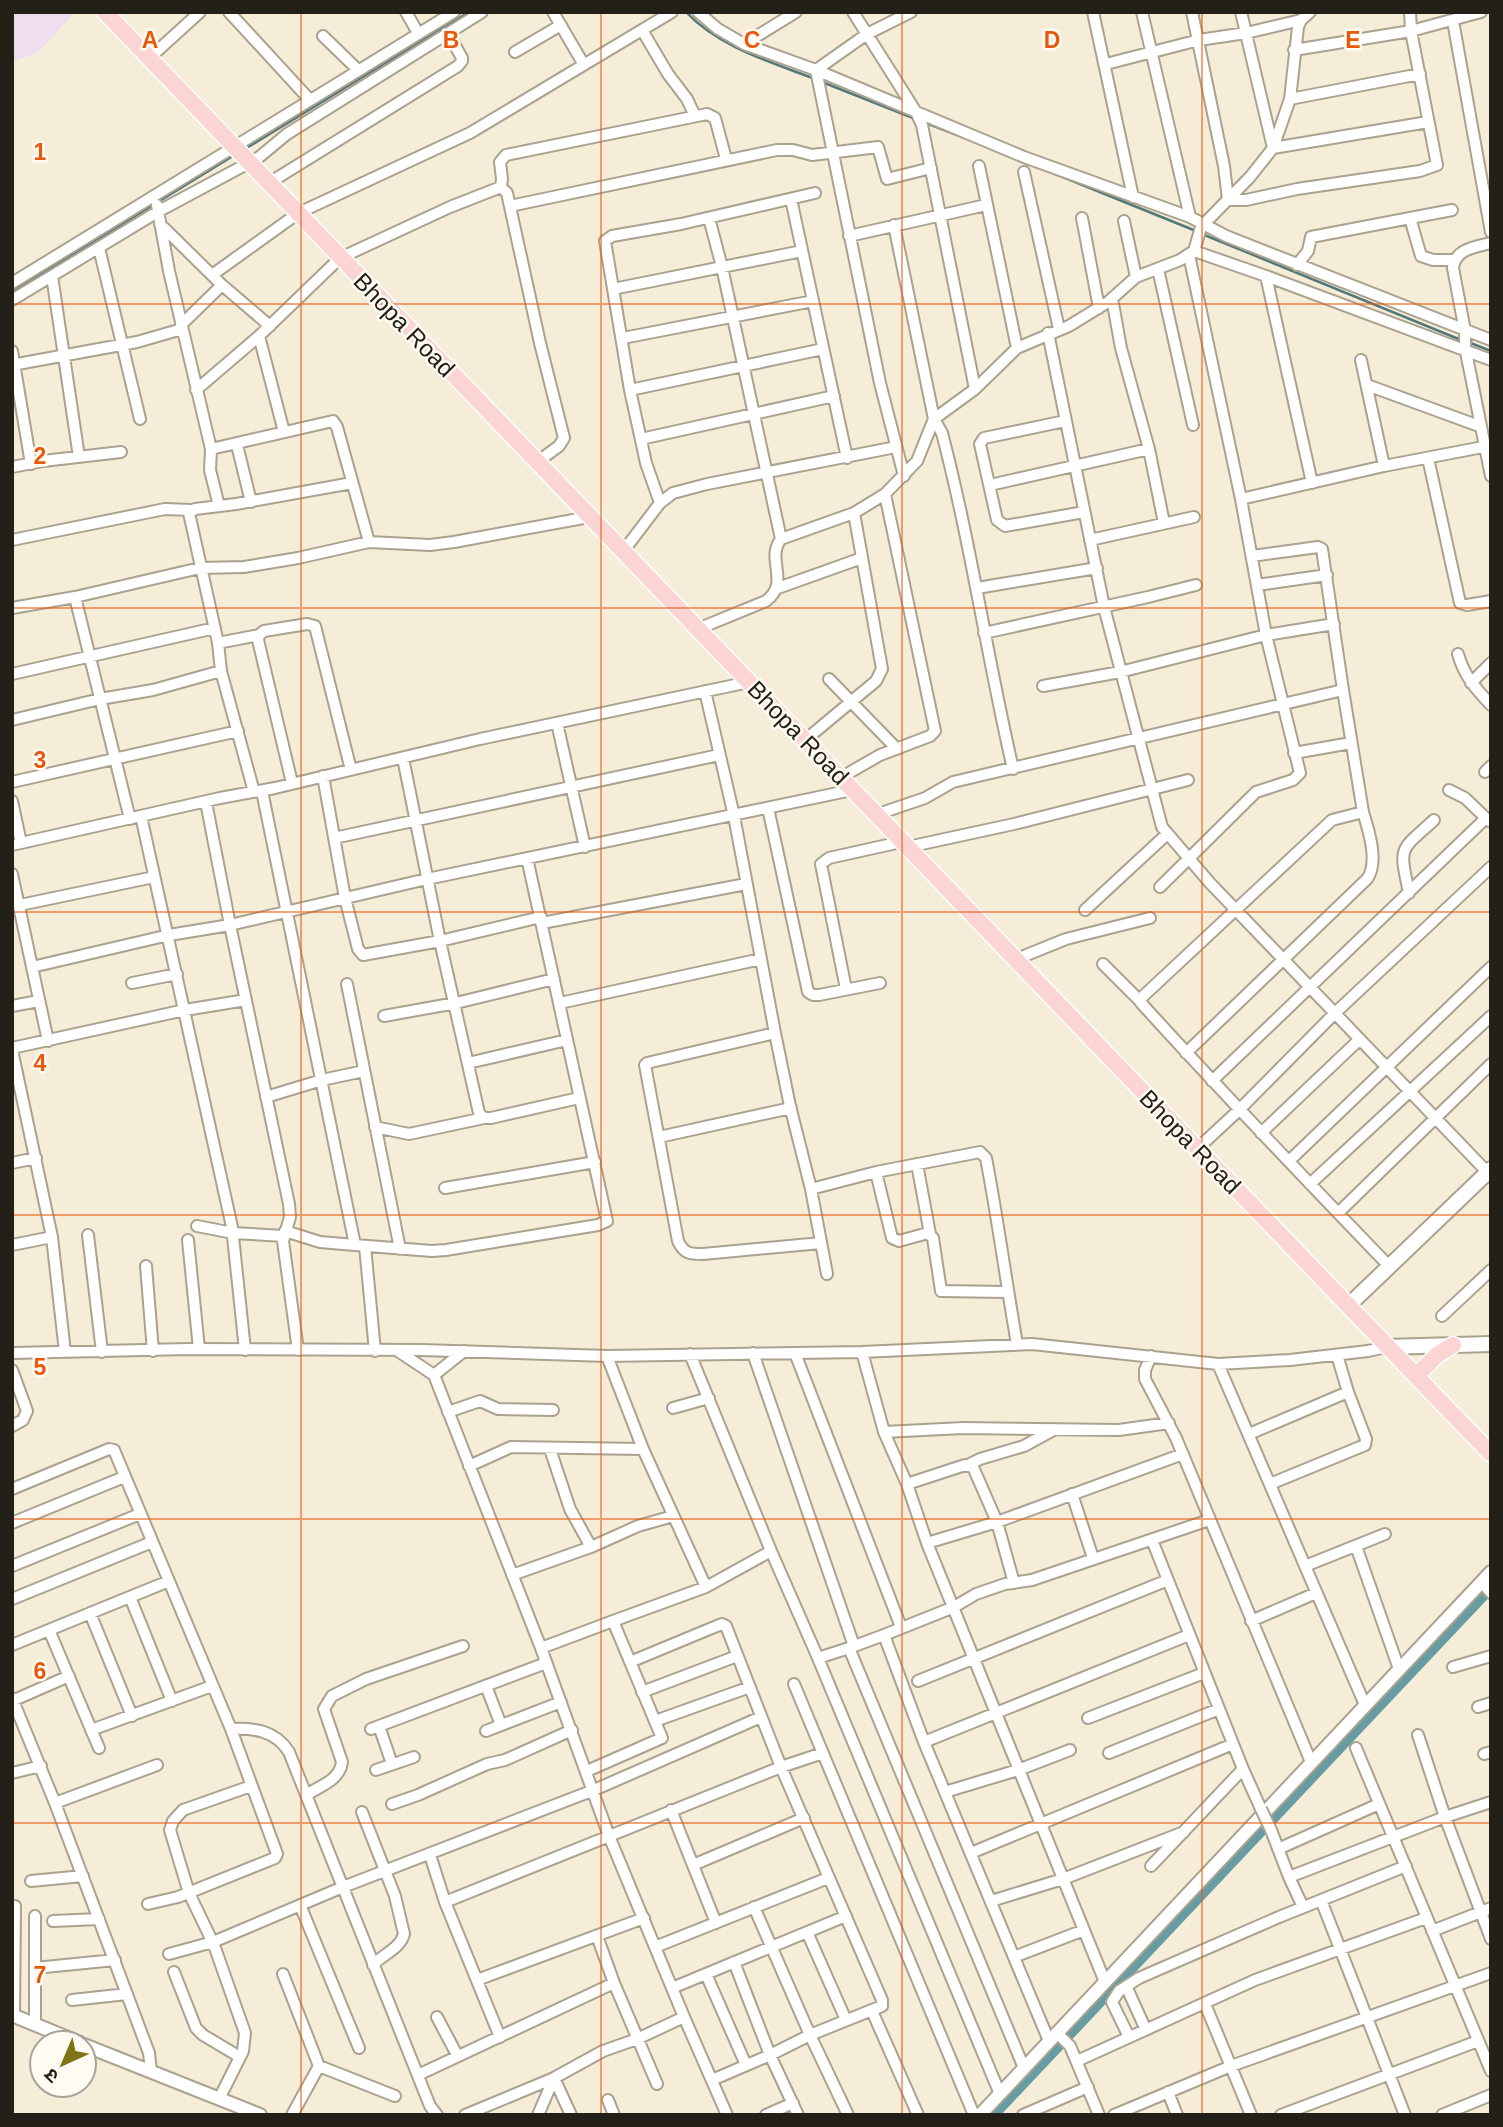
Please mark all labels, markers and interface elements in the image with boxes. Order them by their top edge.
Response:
text: A [142,27,158,53]
text: B [443,27,459,53]
text: C [744,27,760,53]
text: D [1044,27,1060,53]
text: E [1345,27,1361,53]
text: 1 [34,139,47,165]
street label: Bhopa Road [348,267,460,382]
text: 2 [34,443,46,469]
street label: Bhopa Road [742,675,854,790]
text: 3 [34,747,46,773]
text: 4 [34,1050,47,1076]
street label: Bhopa Road [1134,1084,1246,1199]
text: 5 [34,1354,47,1380]
text: 6 [34,1658,46,1684]
text: 7 [34,1962,46,1988]
north arrow [28,2029,98,2099]
text: उ [40,2064,63,2087]

